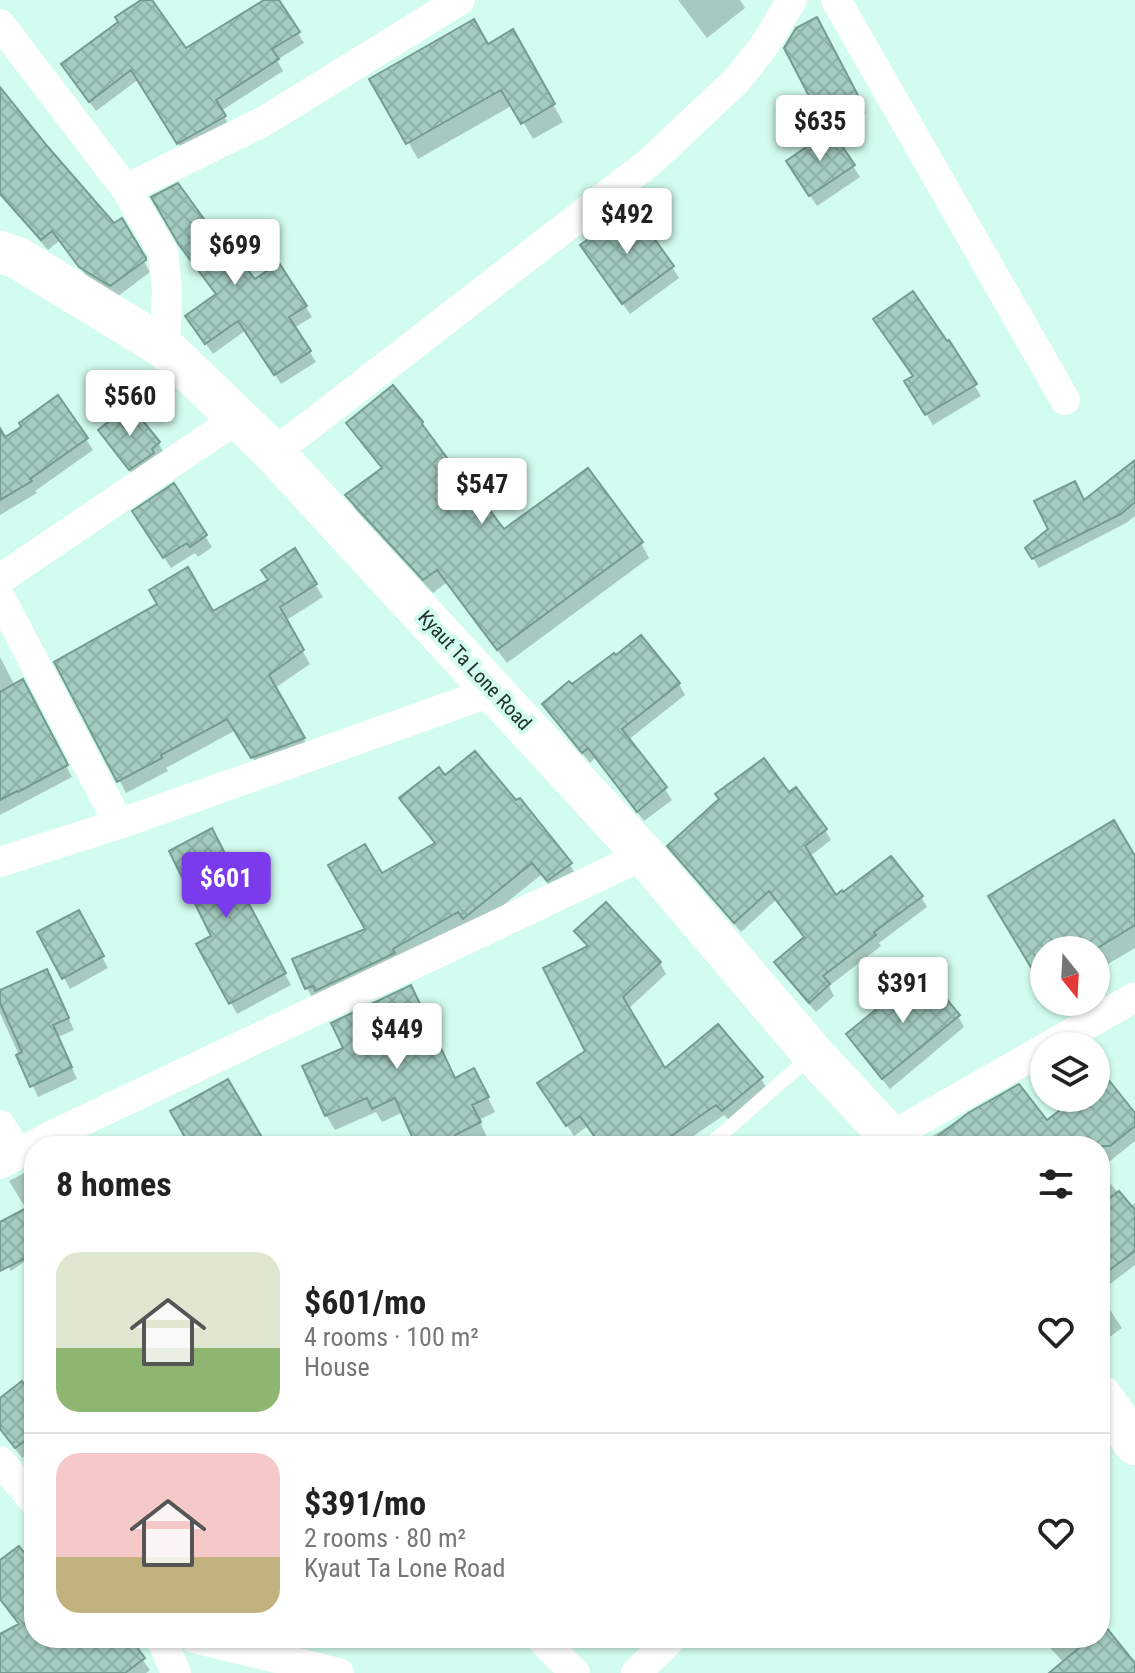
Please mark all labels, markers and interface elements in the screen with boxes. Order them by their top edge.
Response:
pin: $635 [773,95,867,163]
text: $635 [794,106,846,136]
pin: $492 [580,188,674,256]
text: $492 [601,199,653,229]
pin: $699 [188,219,282,287]
text: $699 [209,230,261,260]
pin: $560 [83,370,177,438]
text: $560 [104,381,156,411]
pin: $547 [435,458,529,526]
text: $547 [456,469,508,499]
street label: Kyaut Ta Lone Road [413,605,537,735]
pin: $601 [179,852,273,920]
text: $601 [200,863,252,893]
north arrow [1030,936,1110,1016]
map controls [1030,936,1110,1112]
pin: $391 [856,957,950,1025]
text: $391 [877,968,929,998]
pin: $449 [350,1003,444,1071]
text: $449 [371,1014,423,1044]
button: layers [1030,1032,1110,1112]
icon: filters [1034,1162,1078,1206]
text: 8 homes [56,1164,172,1204]
text: $601/mo [304,1282,426,1322]
icon: home [120,1284,216,1380]
icon: heart [1034,1310,1078,1354]
text: 4 rooms · 100 m² [304,1322,479,1352]
text: House [304,1352,370,1382]
text: $391/mo [304,1483,426,1523]
icon: home [120,1485,216,1581]
icon: heart [1034,1511,1078,1555]
text: 2 rooms · 80 m² [304,1523,466,1553]
text: Kyaut Ta Lone Road [304,1553,505,1583]

